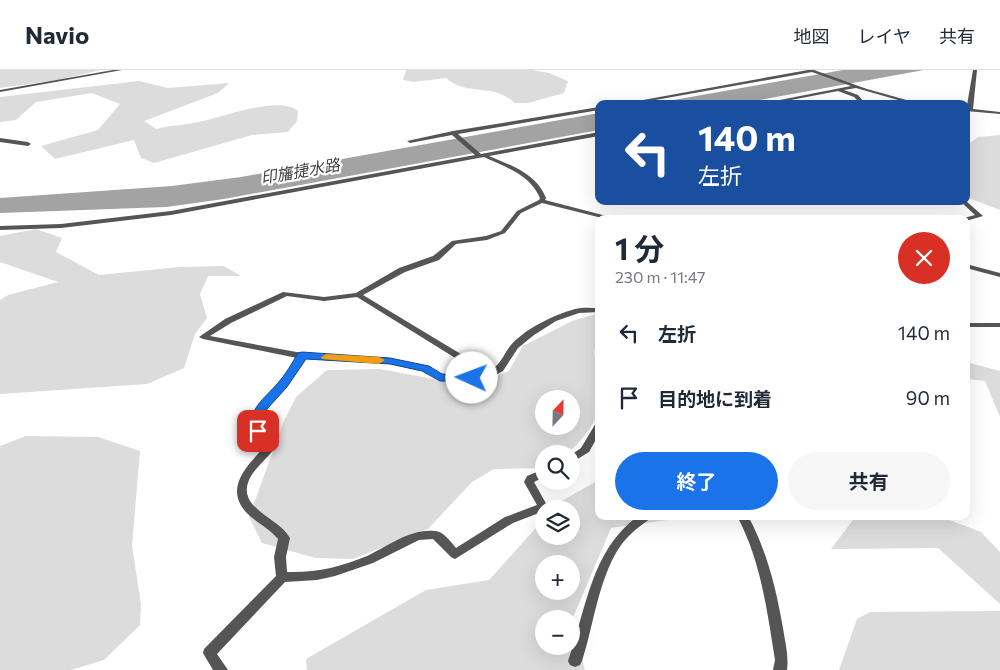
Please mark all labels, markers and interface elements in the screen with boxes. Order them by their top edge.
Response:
text: Navio [25,20,89,49]
text: 地図 [794,25,830,47]
text: レイヤ [858,25,911,47]
text: 共有 [939,25,975,47]
text: 140 m [698,115,796,158]
icon: left [615,120,680,185]
water label: 印旛捷水路 [259,154,343,187]
text: 左折 [698,162,742,189]
text: 1 分 [615,229,664,266]
button: close [898,232,950,284]
text: 230 m · 11:47 [615,267,706,286]
icon: left [615,319,643,347]
text: 140 m [898,321,950,344]
text: 左折 [658,322,696,345]
position arrow [445,351,497,403]
icon: arrive [615,384,643,412]
text: 90 m [906,386,950,409]
text: 目的地に到着 [658,387,772,410]
north arrow [535,390,580,435]
map controls [535,390,580,655]
pin [237,410,279,452]
icon: arrive [244,417,272,445]
button: search [535,445,580,490]
button: 終了 [615,452,778,510]
button: 共有 [788,452,950,510]
button: layers [535,500,580,545]
button: + [535,555,580,600]
button: − [535,610,580,655]

